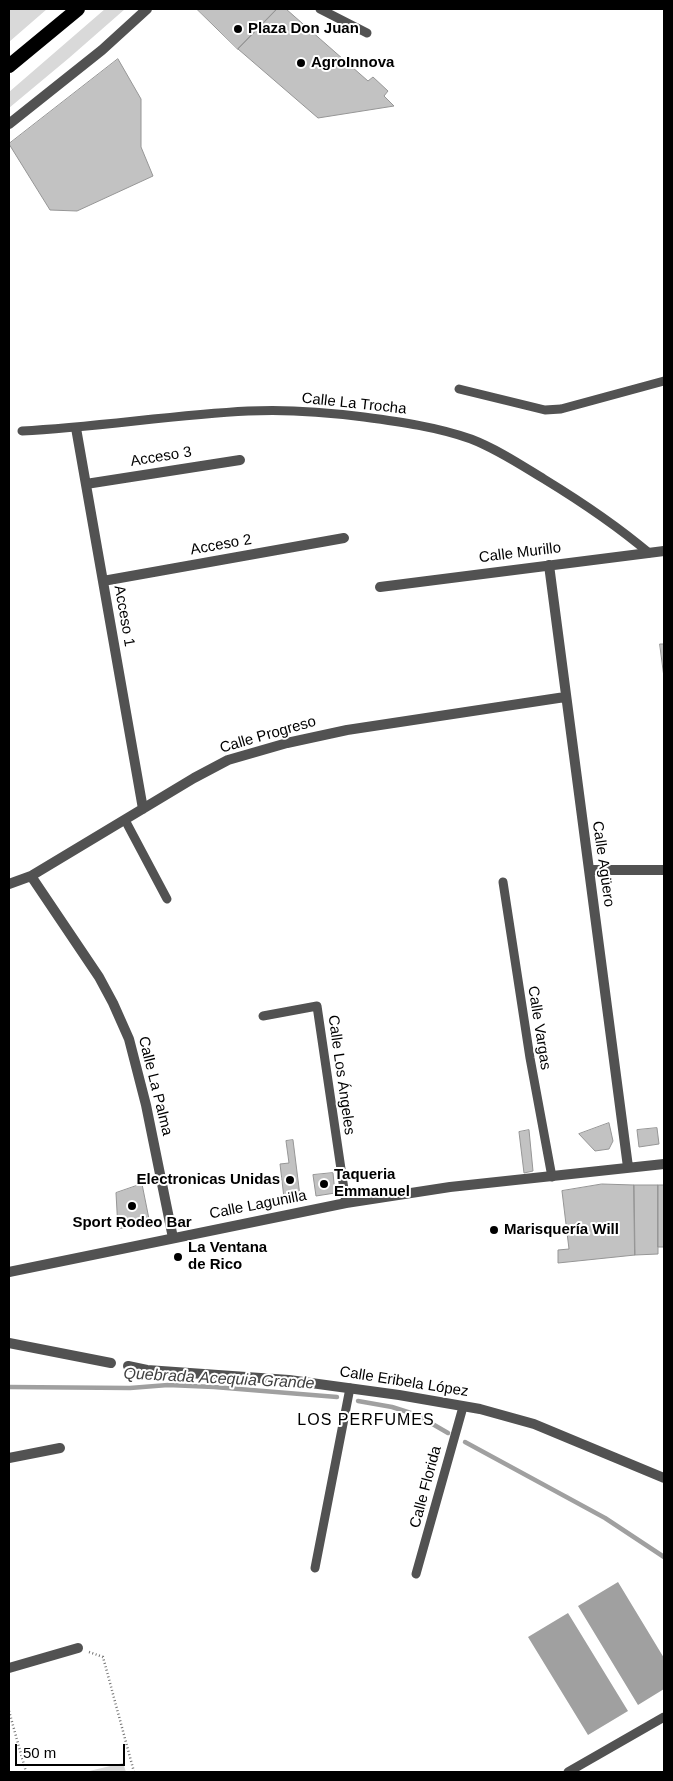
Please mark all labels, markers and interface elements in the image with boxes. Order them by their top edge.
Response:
place label: Plaza Don Juan [248,20,359,38]
marker: Plaza Don Juan [232,23,244,35]
place label: AgroInnova [311,54,394,72]
marker: AgroInnova [295,57,307,69]
street label: Calle La Trocha [301,390,407,418]
street label: Acceso 3 [129,443,193,471]
street label: Acceso 2 [189,531,253,559]
street label: Calle Murillo [478,539,562,567]
street label: Acceso 1 [110,584,138,648]
street label: Calle Progreso [218,713,318,757]
street label: Calle Agüero [588,820,618,908]
street label: Calle Vargas [523,985,555,1071]
street label: Calle Los Ángeles [324,1014,358,1136]
street label: Calle La Palma [134,1034,176,1138]
place label: Taqueria Emmanuel [334,1166,410,1201]
place label: Electronicas Unidas [137,1171,280,1189]
marker: Electronicas Unidas [284,1174,296,1186]
marker: Taqueria Emmanuel [318,1178,330,1190]
street label: Calle Lagunilla [208,1187,308,1223]
marker: Sport Rodeo Bar [126,1200,138,1212]
place label: Sport Rodeo Bar [72,1214,192,1232]
place label: Marisquería Will [504,1221,619,1239]
marker: Marisquería Will [488,1224,500,1236]
place label: La Ventana de Rico [188,1239,267,1274]
marker: La Ventana de Rico [172,1251,184,1263]
street label: Calle Eribela López [338,1363,470,1401]
water label: Quebrada Acequia Grande [123,1364,315,1394]
district label: LOS PERFUMES [296,1411,436,1431]
street label: Calle Florida [406,1444,446,1530]
scale bar [18,1734,128,1766]
text: 50 m [23,1744,56,1761]

